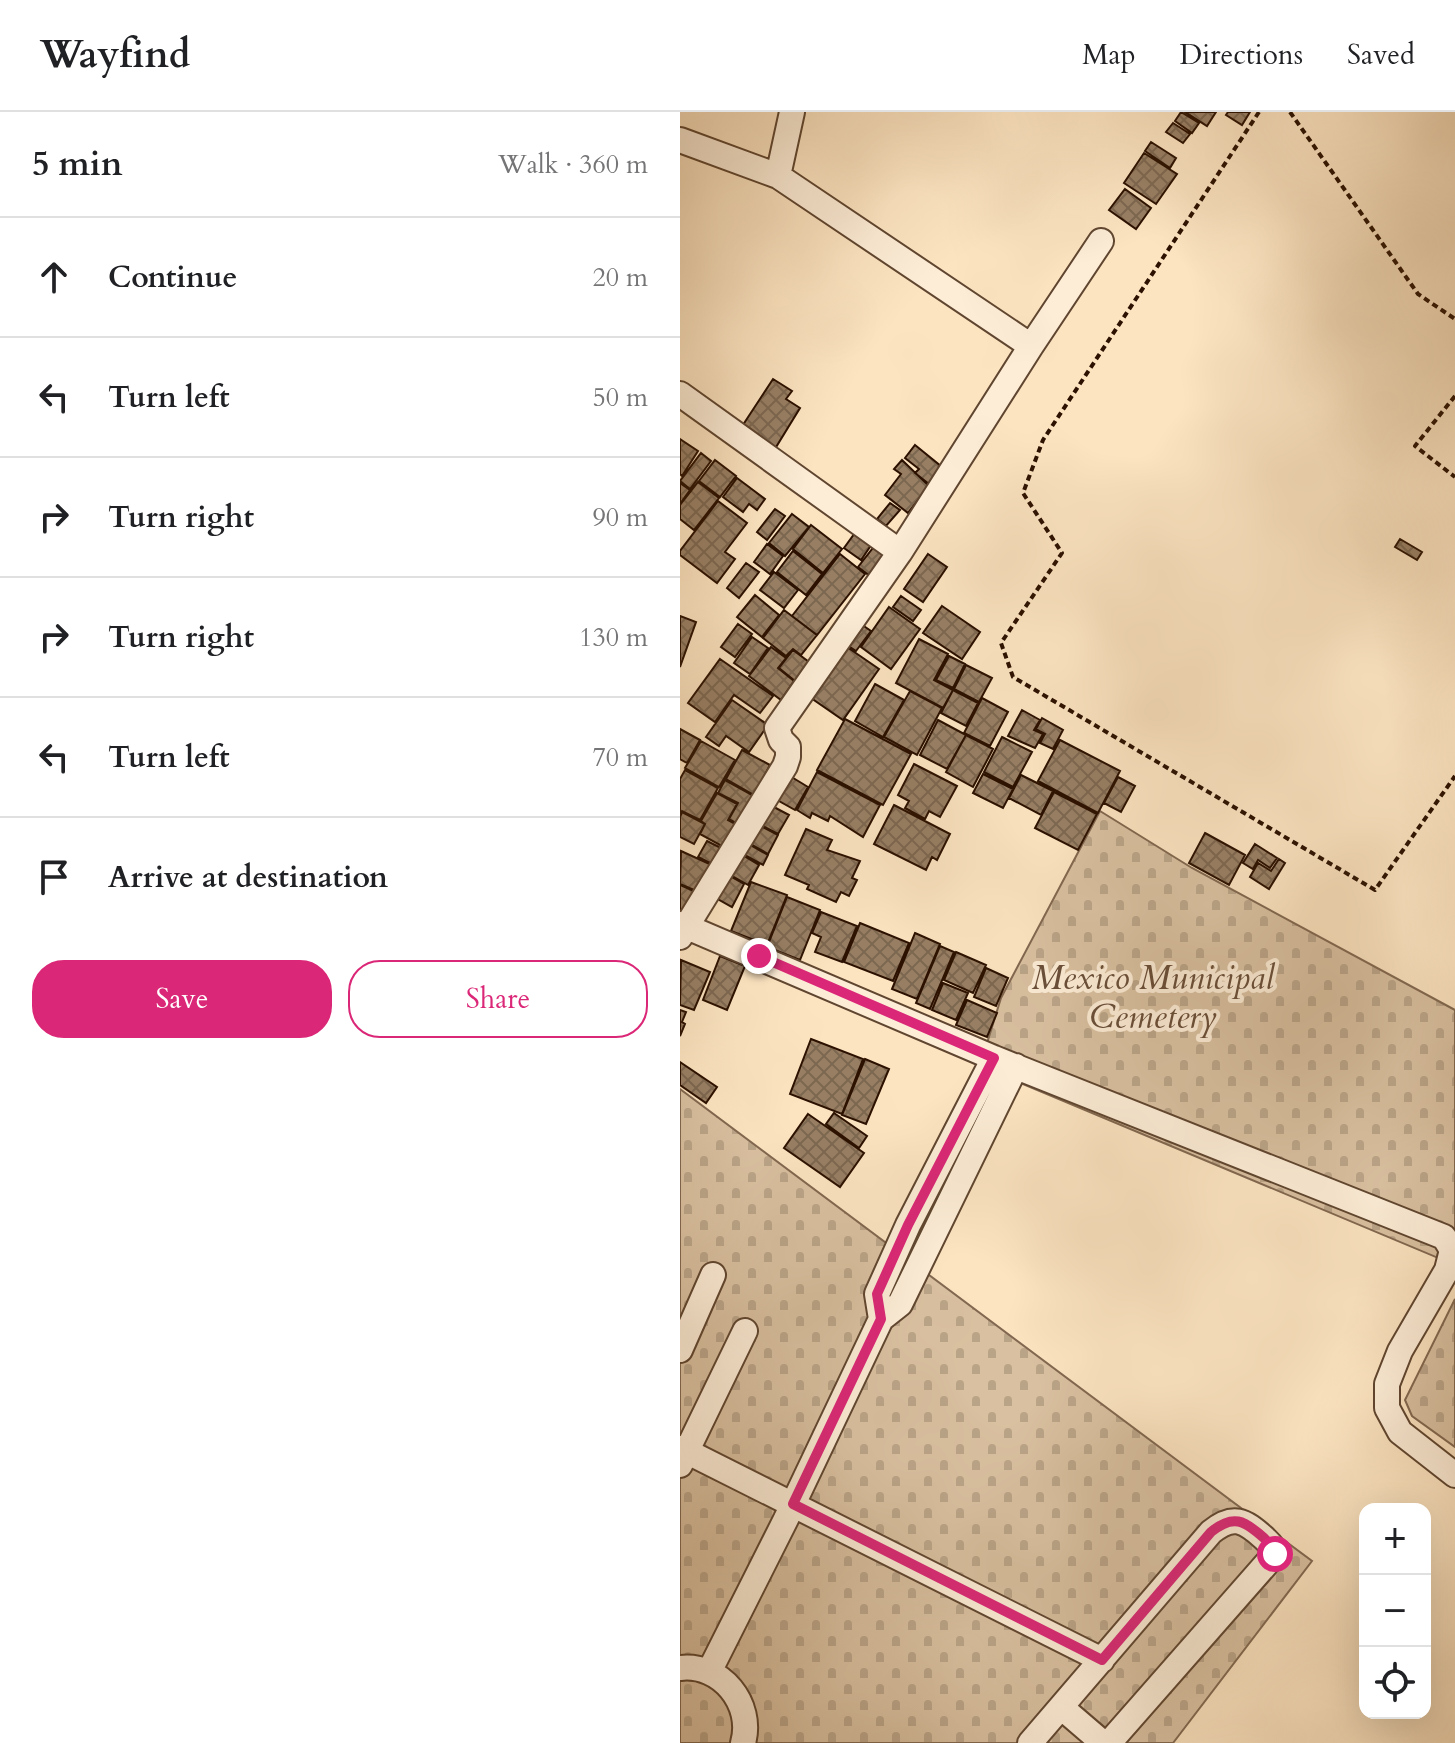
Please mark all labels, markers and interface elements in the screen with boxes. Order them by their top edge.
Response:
text: Wayfind [40,29,190,81]
text: Map [1082,36,1136,74]
text: Directions [1180,36,1303,74]
text: Saved [1347,36,1415,74]
text: 5 min [32,141,123,187]
text: Walk · 360 m [498,147,648,182]
icon: ahead [32,255,76,299]
text: Continue [108,257,237,298]
text: 20 m [592,260,648,295]
icon: left [32,375,76,419]
text: Turn left [108,377,230,418]
text: 50 m [592,380,648,415]
icon: right [32,495,76,539]
text: Turn right [108,497,254,538]
text: 90 m [592,500,648,535]
icon: right [32,615,76,659]
text: Turn right [108,617,254,658]
text: 130 m [579,620,648,655]
icon: left [32,735,76,779]
text: Turn left [108,737,230,778]
text: 70 m [592,740,648,775]
icon: arrive [32,855,76,899]
text: Arrive at destination [108,857,388,898]
route end [741,938,777,974]
park label: Mexico Municipal Cemetery [1031,955,1275,1040]
button: Save [32,960,332,1038]
button: Share [348,960,648,1038]
map controls [1359,1503,1431,1719]
button: + [1359,1503,1431,1575]
route start [1257,1536,1293,1572]
button: − [1359,1575,1431,1647]
button: locate [1359,1647,1431,1719]

